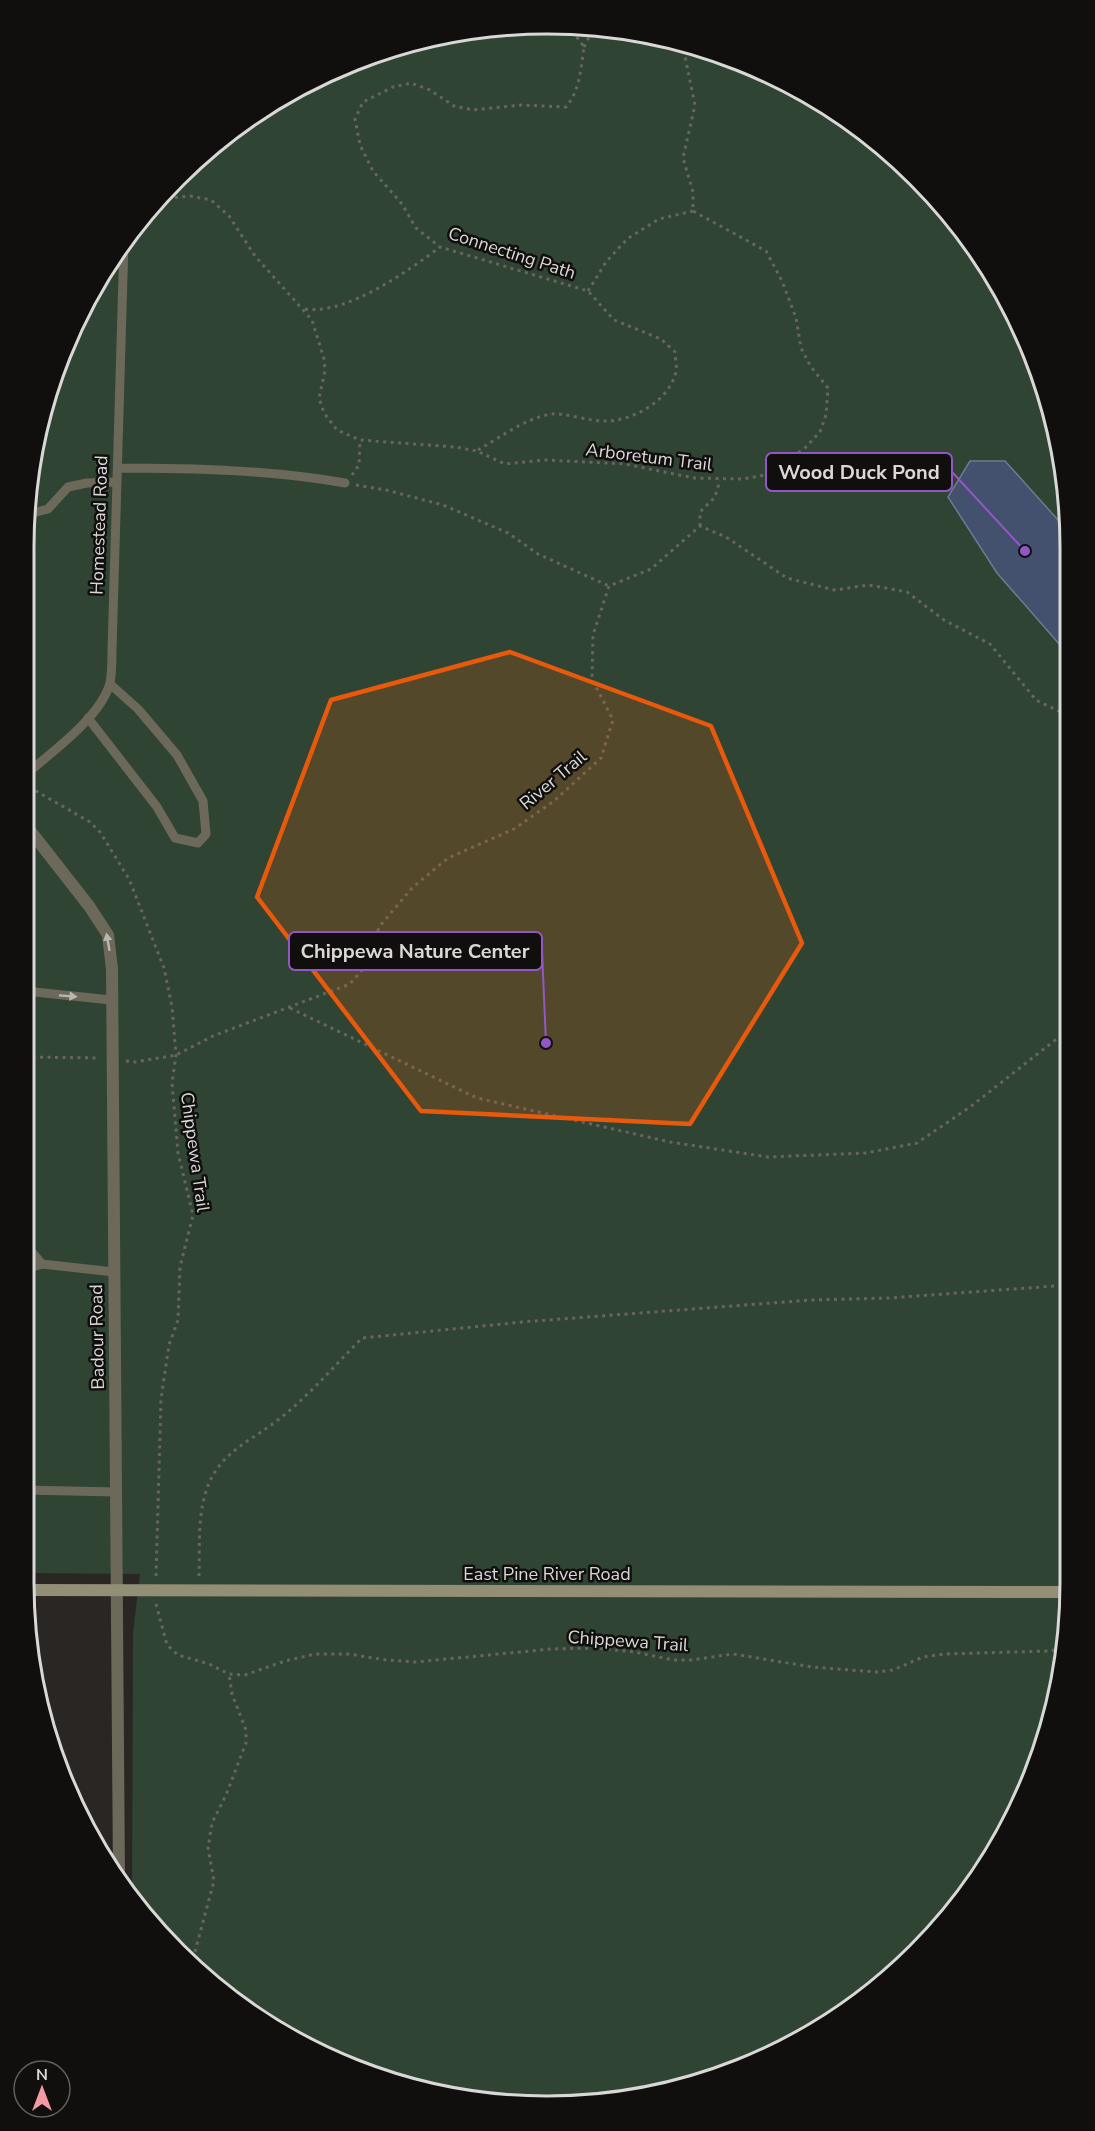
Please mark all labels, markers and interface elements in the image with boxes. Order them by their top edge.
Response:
street label: Connecting Path [445,221,579,285]
street label: Arboretum Trail [584,437,714,477]
callout: Wood Duck Pond [766,453,952,491]
street label: Homestead Road [85,455,113,595]
text: Wood Duck Pond [778,459,940,486]
street label: River Trail [514,744,592,815]
callout: Chippewa Nature Center [289,932,542,970]
one-way arrow [103,933,112,952]
text: Chippewa Nature Center [300,938,530,965]
one-way arrow [58,991,77,1001]
street label: Chippewa Trail [175,1090,215,1214]
street label: Badour Road [84,1284,110,1390]
street label: East Pine River Road [463,1562,631,1586]
street label: Chippewa Trail [567,1625,690,1657]
north arrow [12,2059,72,2119]
text: N [36,2064,48,2086]

